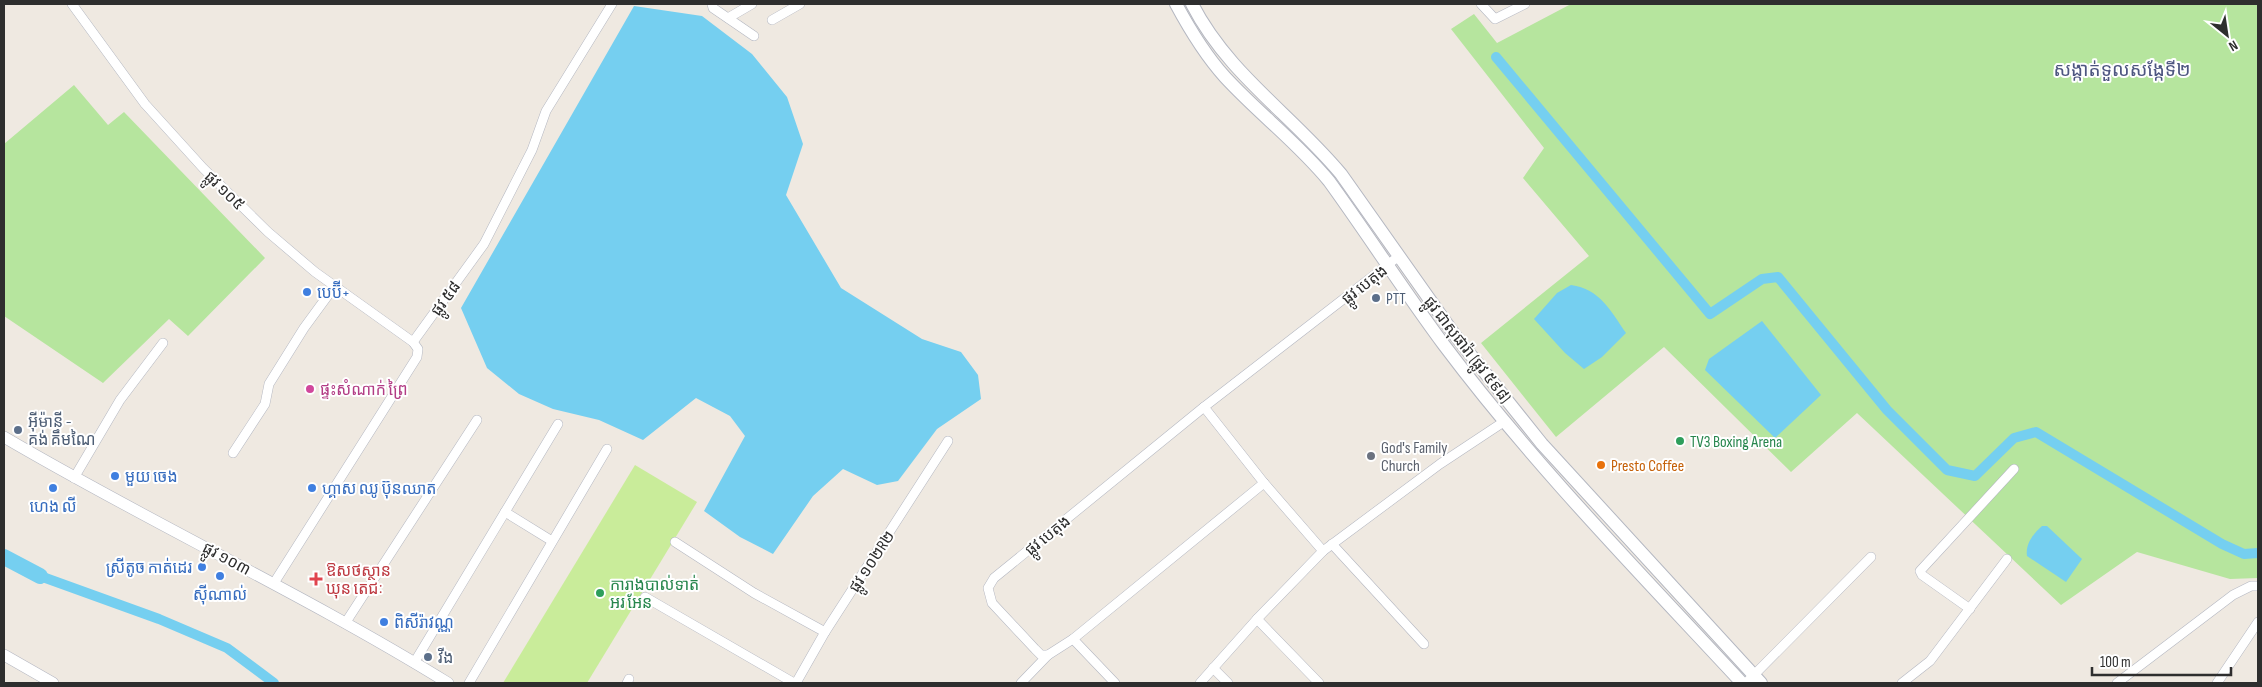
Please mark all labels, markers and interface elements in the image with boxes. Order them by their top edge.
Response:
north arrow [2202,10,2252,60]
text: N [2226,37,2241,55]
district label: សង្កាត់ទួលសង្កែទី២ [2053,59,2191,82]
street label: ផ្លូវ ១០៥ [197,167,248,217]
street label: ផ្លូវ បេតុង [1338,261,1394,312]
street label: ផ្លូវ ៥៨ [427,278,468,322]
place label: បេប៊ី+ [317,280,350,303]
marker: បេប៊ី+ [301,286,313,298]
place label: PTT [1386,290,1406,309]
marker: PTT [1370,292,1382,304]
street label: ផ្លូវ ជាសុផារ៉ា (ផ្លូវ ៥៩៨) [1416,293,1515,409]
place label: ផ្ទះសំណាក់ ព្រៃ [320,379,408,400]
marker: ផ្ទះសំណាក់ ព្រៃ [304,383,316,395]
place label: អ៊ីម៉ានី - គង់ គឹមណៃ [28,411,96,450]
marker: អ៊ីម៉ានី - គង់ គឹមណៃ [12,424,24,436]
place label: TV3 Boxing Arena [1690,433,1782,452]
marker: TV3 Boxing Arena [1674,435,1686,447]
place label: God's Family Church [1381,439,1447,476]
marker: God's Family Church [1365,450,1377,462]
place label: Presto Coffee [1611,457,1684,476]
marker: Presto Coffee [1595,459,1607,471]
place label: មួយ ចេង [125,468,178,487]
marker: មួយ ចេង [109,470,121,482]
place label: ហ្គាស ឈូ ប៊ុនឈាត [322,480,437,499]
marker: ហេង លី [47,482,59,494]
marker: ហ្គាស ឈូ ប៊ុនឈាត [306,482,318,494]
place label: ហេង លី [29,496,77,517]
street label: ផ្លូវ បេតុង [1021,512,1077,563]
street label: ផ្លូវ ១០២R២ [845,527,902,598]
street label: ផ្លូវ ១០៣ [197,539,254,583]
place label: ស្រីតូច កាត់ដេរ [106,557,192,578]
marker: ស្រីតូច កាត់ដេរ [196,561,208,573]
place label: ឱសថស្ថាន ឃុន តេជៈ [326,562,391,599]
marker: ស៊ីណាល់ [214,570,226,582]
marker: ឱសថស្ថាន ឃុន តេជៈ [310,573,322,585]
place label: ការាងបាល់ទាត់ អរ អែន [610,574,699,613]
place label: ស៊ីណាល់ [193,584,247,605]
marker: ការាងបាល់ទាត់ អរ អែន [594,587,606,599]
place label: ពិសីរ៉ាវណ្ណ [394,612,454,633]
marker: ពិសីរ៉ាវណ្ណ [378,616,390,628]
scale bar [2092,644,2231,676]
place label: វីង [437,647,453,668]
marker: វីង [422,651,434,663]
text: 100 m [2100,653,2131,672]

